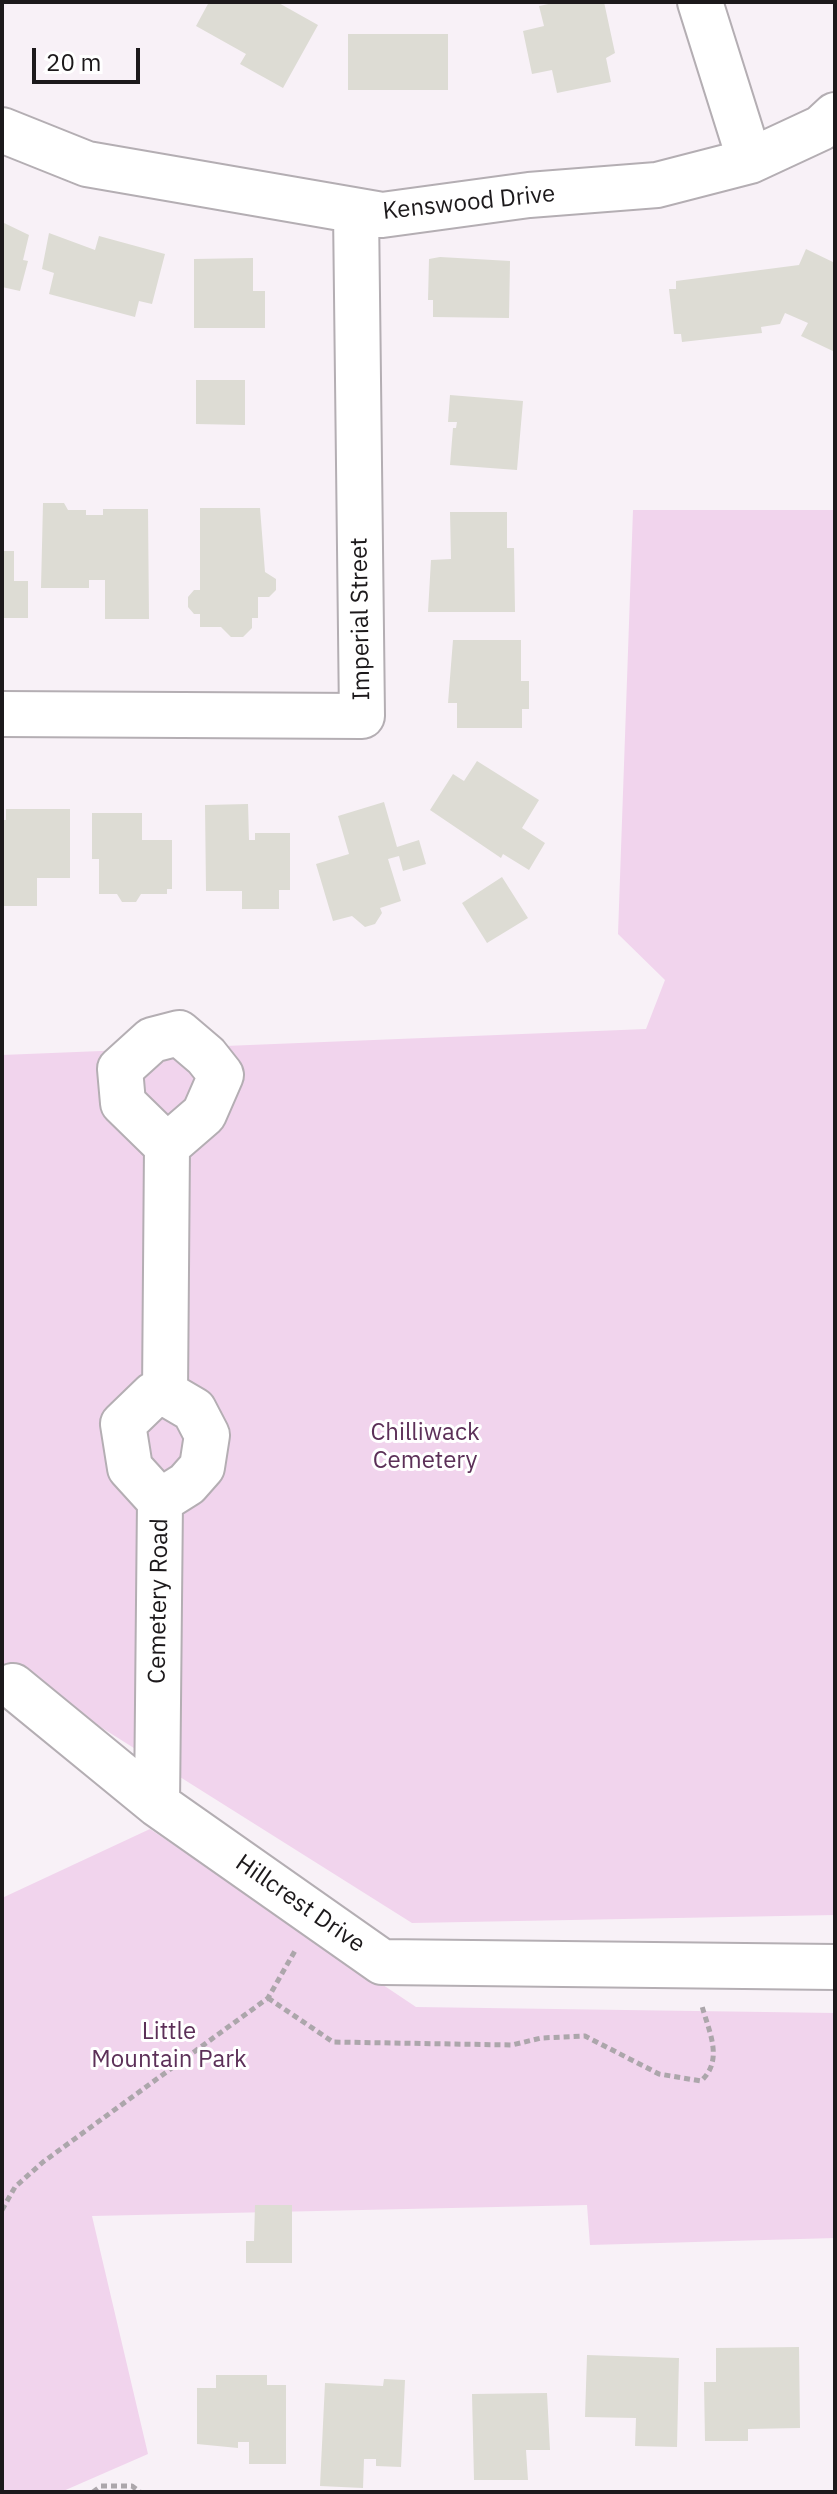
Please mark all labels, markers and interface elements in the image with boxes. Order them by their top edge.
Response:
scale bar [36,32,144,82]
text: 20 m [46,46,101,78]
street label: Kenswood Drive [381,180,557,226]
street label: Imperial Street [345,537,377,701]
park label: Chilliwack Cemetery [370,1419,480,1475]
street label: Cemetery Road [143,1518,175,1684]
street label: Hillcrest Drive [230,1849,370,1959]
park label: Little Mountain Park [91,2018,247,2074]

